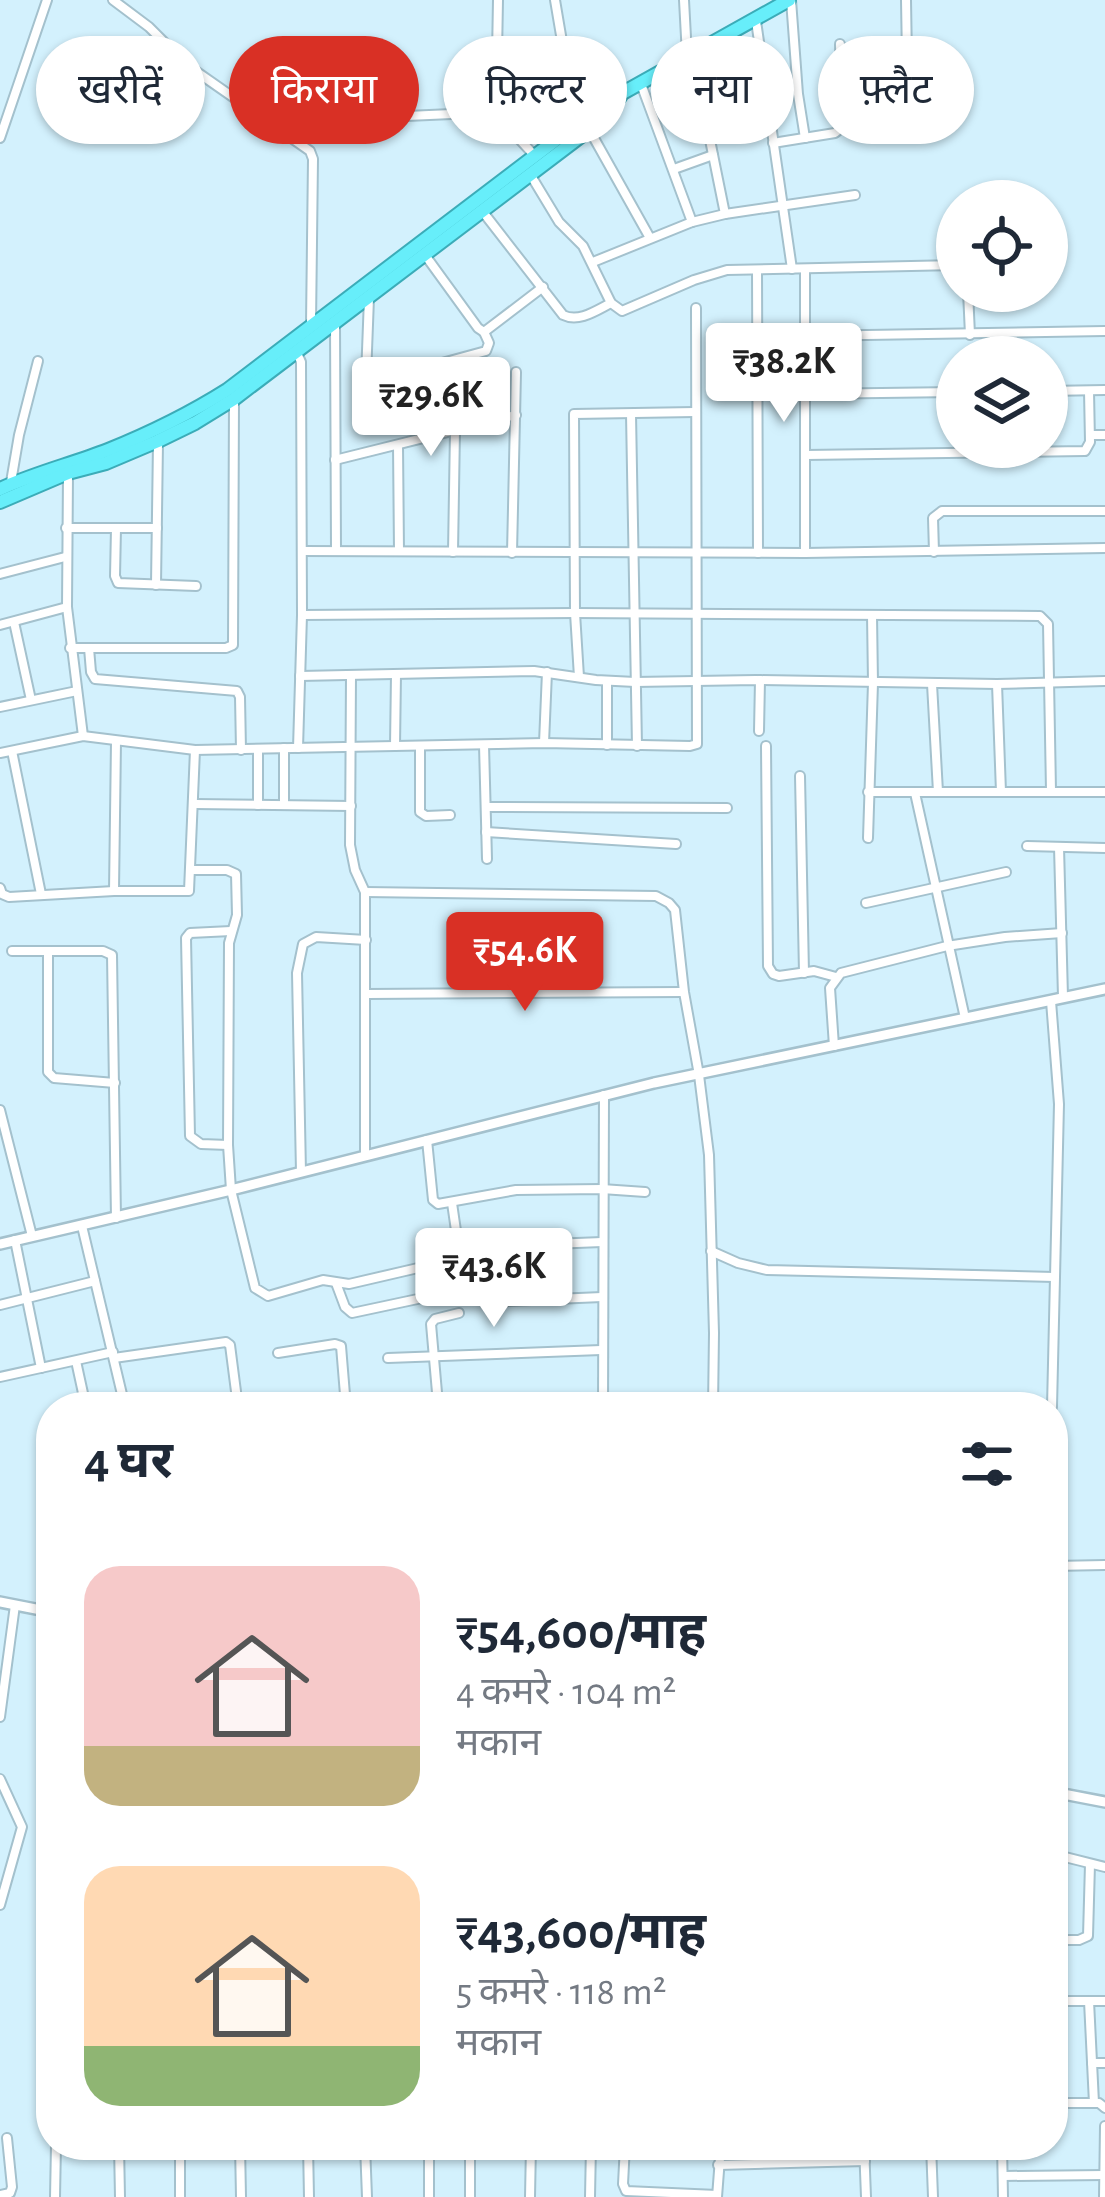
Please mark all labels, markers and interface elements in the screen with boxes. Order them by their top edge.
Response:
chip: खरीदें [36,36,205,144]
chip: किराया [229,36,419,144]
chip: फ़िल्टर [443,36,627,144]
chip: नया [651,36,794,144]
chip: फ़्लैट [818,36,974,144]
map controls [936,180,1068,468]
button: locate [936,180,1068,312]
pin: ₹38.2K [686,323,882,425]
button: layers [936,336,1068,468]
text: ₹38.2K [733,342,835,381]
pin: ₹29.6K [333,357,529,459]
text: ₹29.6K [379,376,483,415]
pin: ₹54.6K [427,912,623,1014]
text: ₹54.6K [473,931,577,970]
pin: ₹43.6K [396,1228,592,1330]
text: ₹43.6K [442,1247,546,1286]
icon: filters [954,1431,1020,1497]
text: 4 घर [84,1436,173,1487]
text: ₹54,600/माह [456,1607,706,1658]
icon: home [180,1614,324,1758]
text: 4 कमरे · 104 m² [456,1673,676,1712]
text: मकान [456,1724,541,1763]
text: ₹43,600/माह [456,1907,706,1958]
icon: home [180,1914,324,2058]
text: 5 कमरे · 118 m² [456,1973,666,2012]
text: मकान [456,2024,541,2063]

